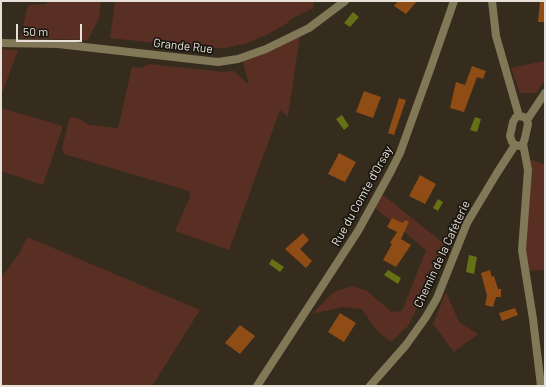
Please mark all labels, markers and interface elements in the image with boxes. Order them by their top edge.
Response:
scale bar [18,16,84,42]
text: 50 m [23,24,48,38]
street label: Grande Rue [153,36,213,56]
street label: Rue du Comte d'Orsay [329,144,395,248]
street label: Chemin de la Caféterie [411,198,473,310]

